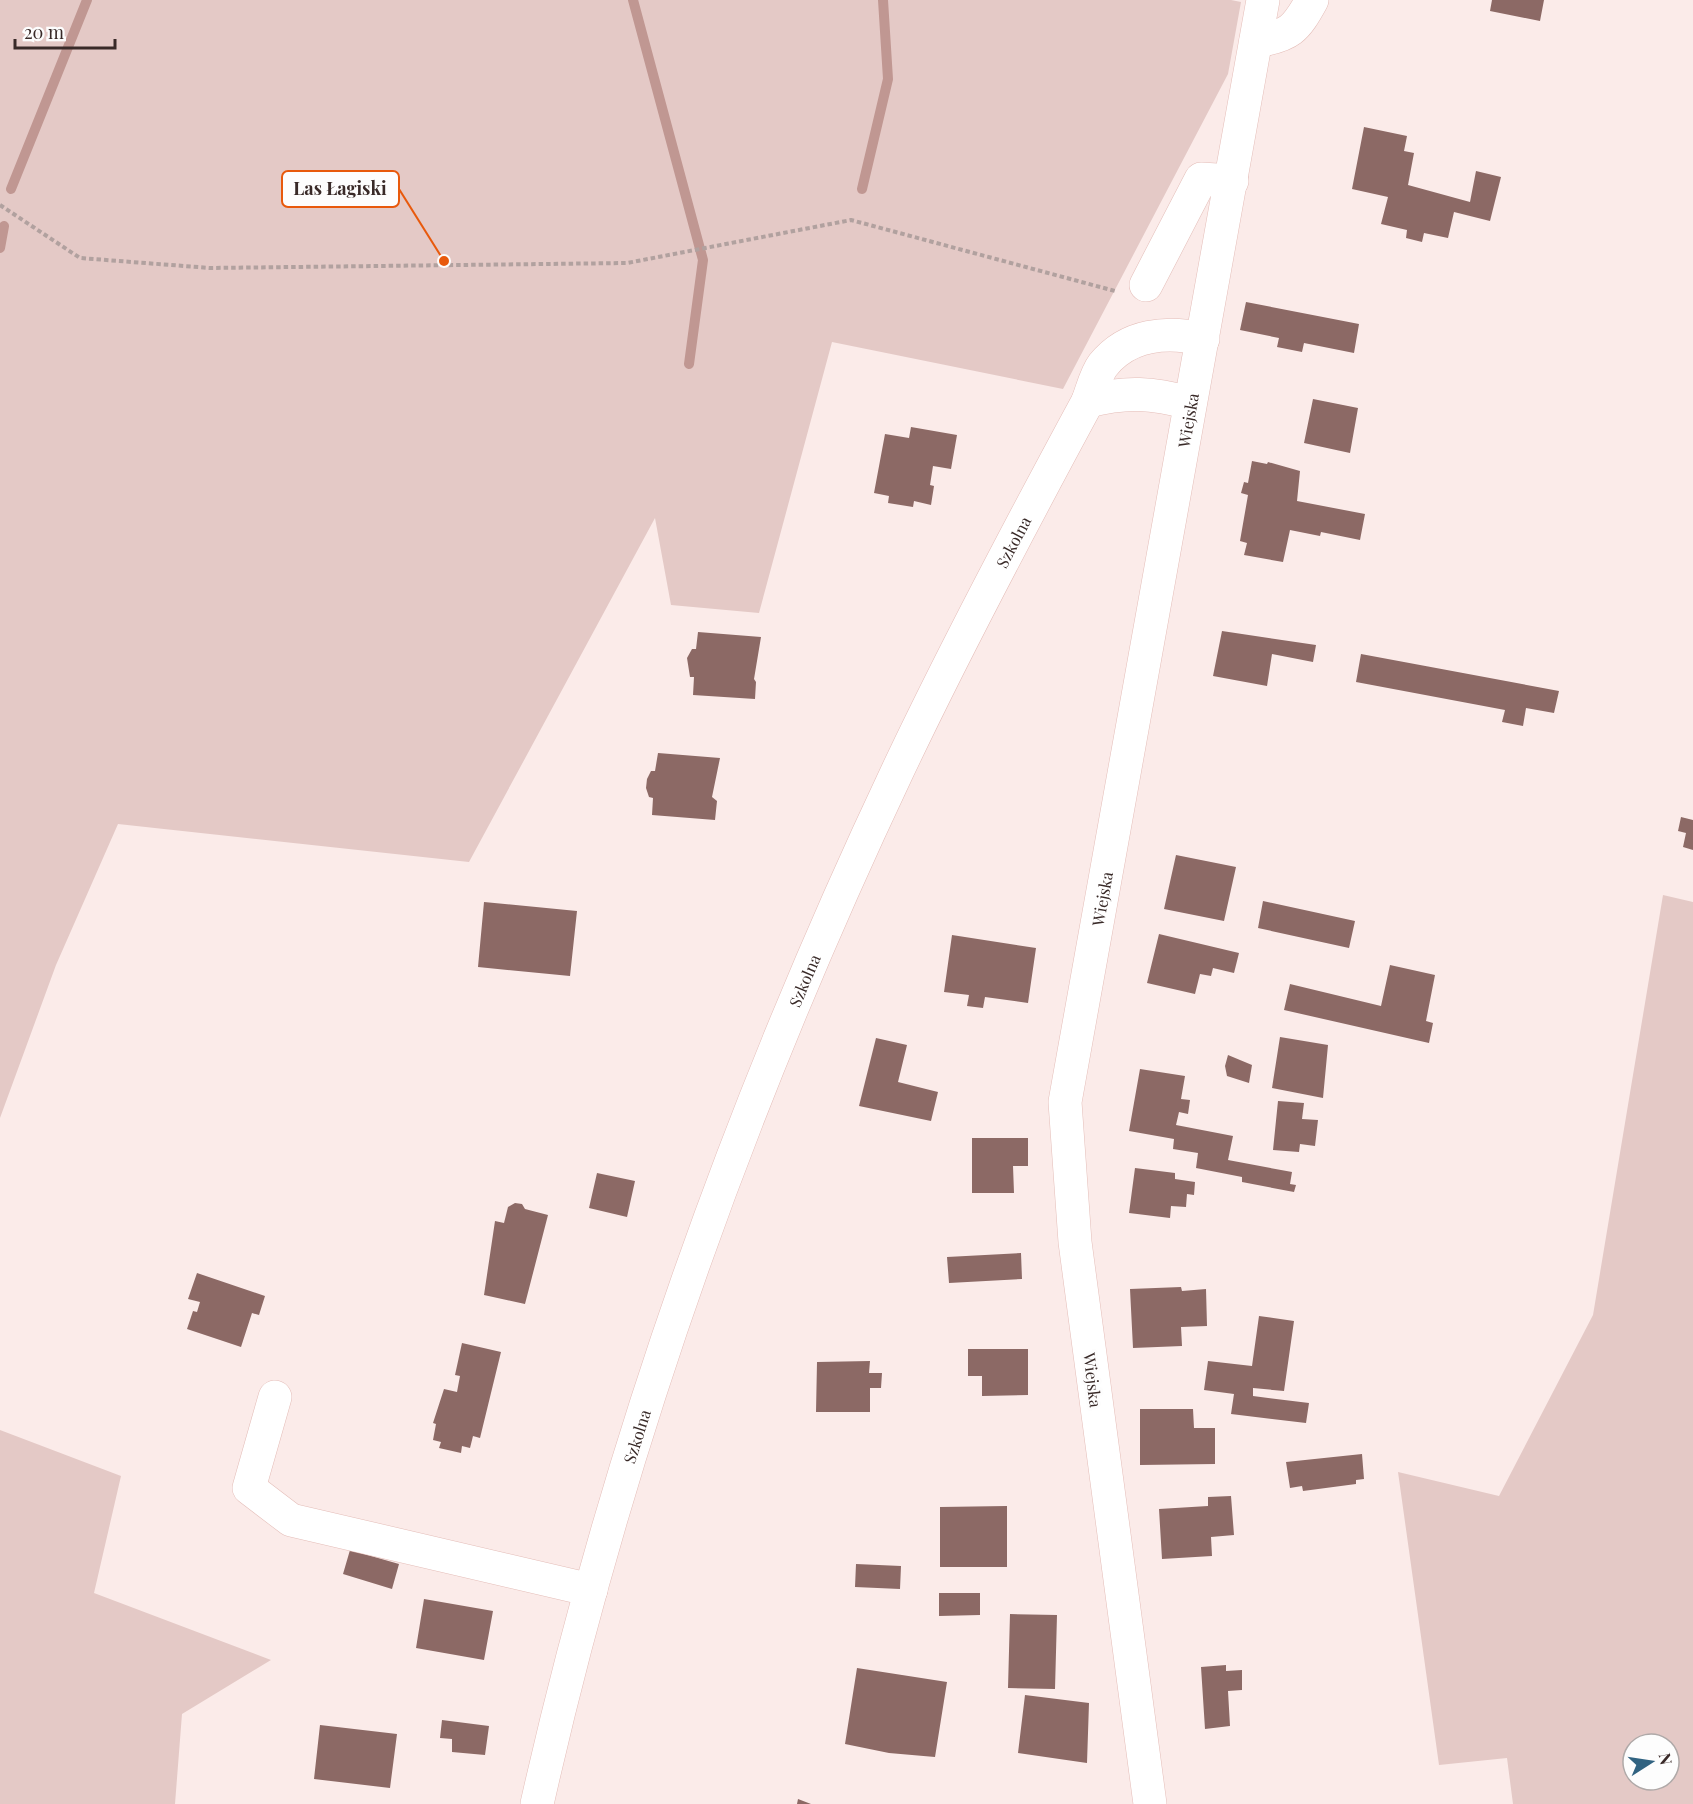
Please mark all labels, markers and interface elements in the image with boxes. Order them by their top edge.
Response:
scale bar [15,12,116,50]
text: 20 m [24,20,64,44]
callout: Las Łagiski [282,171,399,207]
text: Las Łagiski [293,176,387,200]
street label: Wiejska [1172,391,1203,450]
street label: Szkolna [991,512,1035,571]
street label: Wiejska [1086,870,1117,928]
street label: Szkolna [783,951,824,1010]
street label: Wiejska [1079,1350,1107,1409]
street label: Szkolna [618,1407,655,1466]
north arrow [1621,1732,1681,1792]
text: N [1655,1751,1678,1767]

